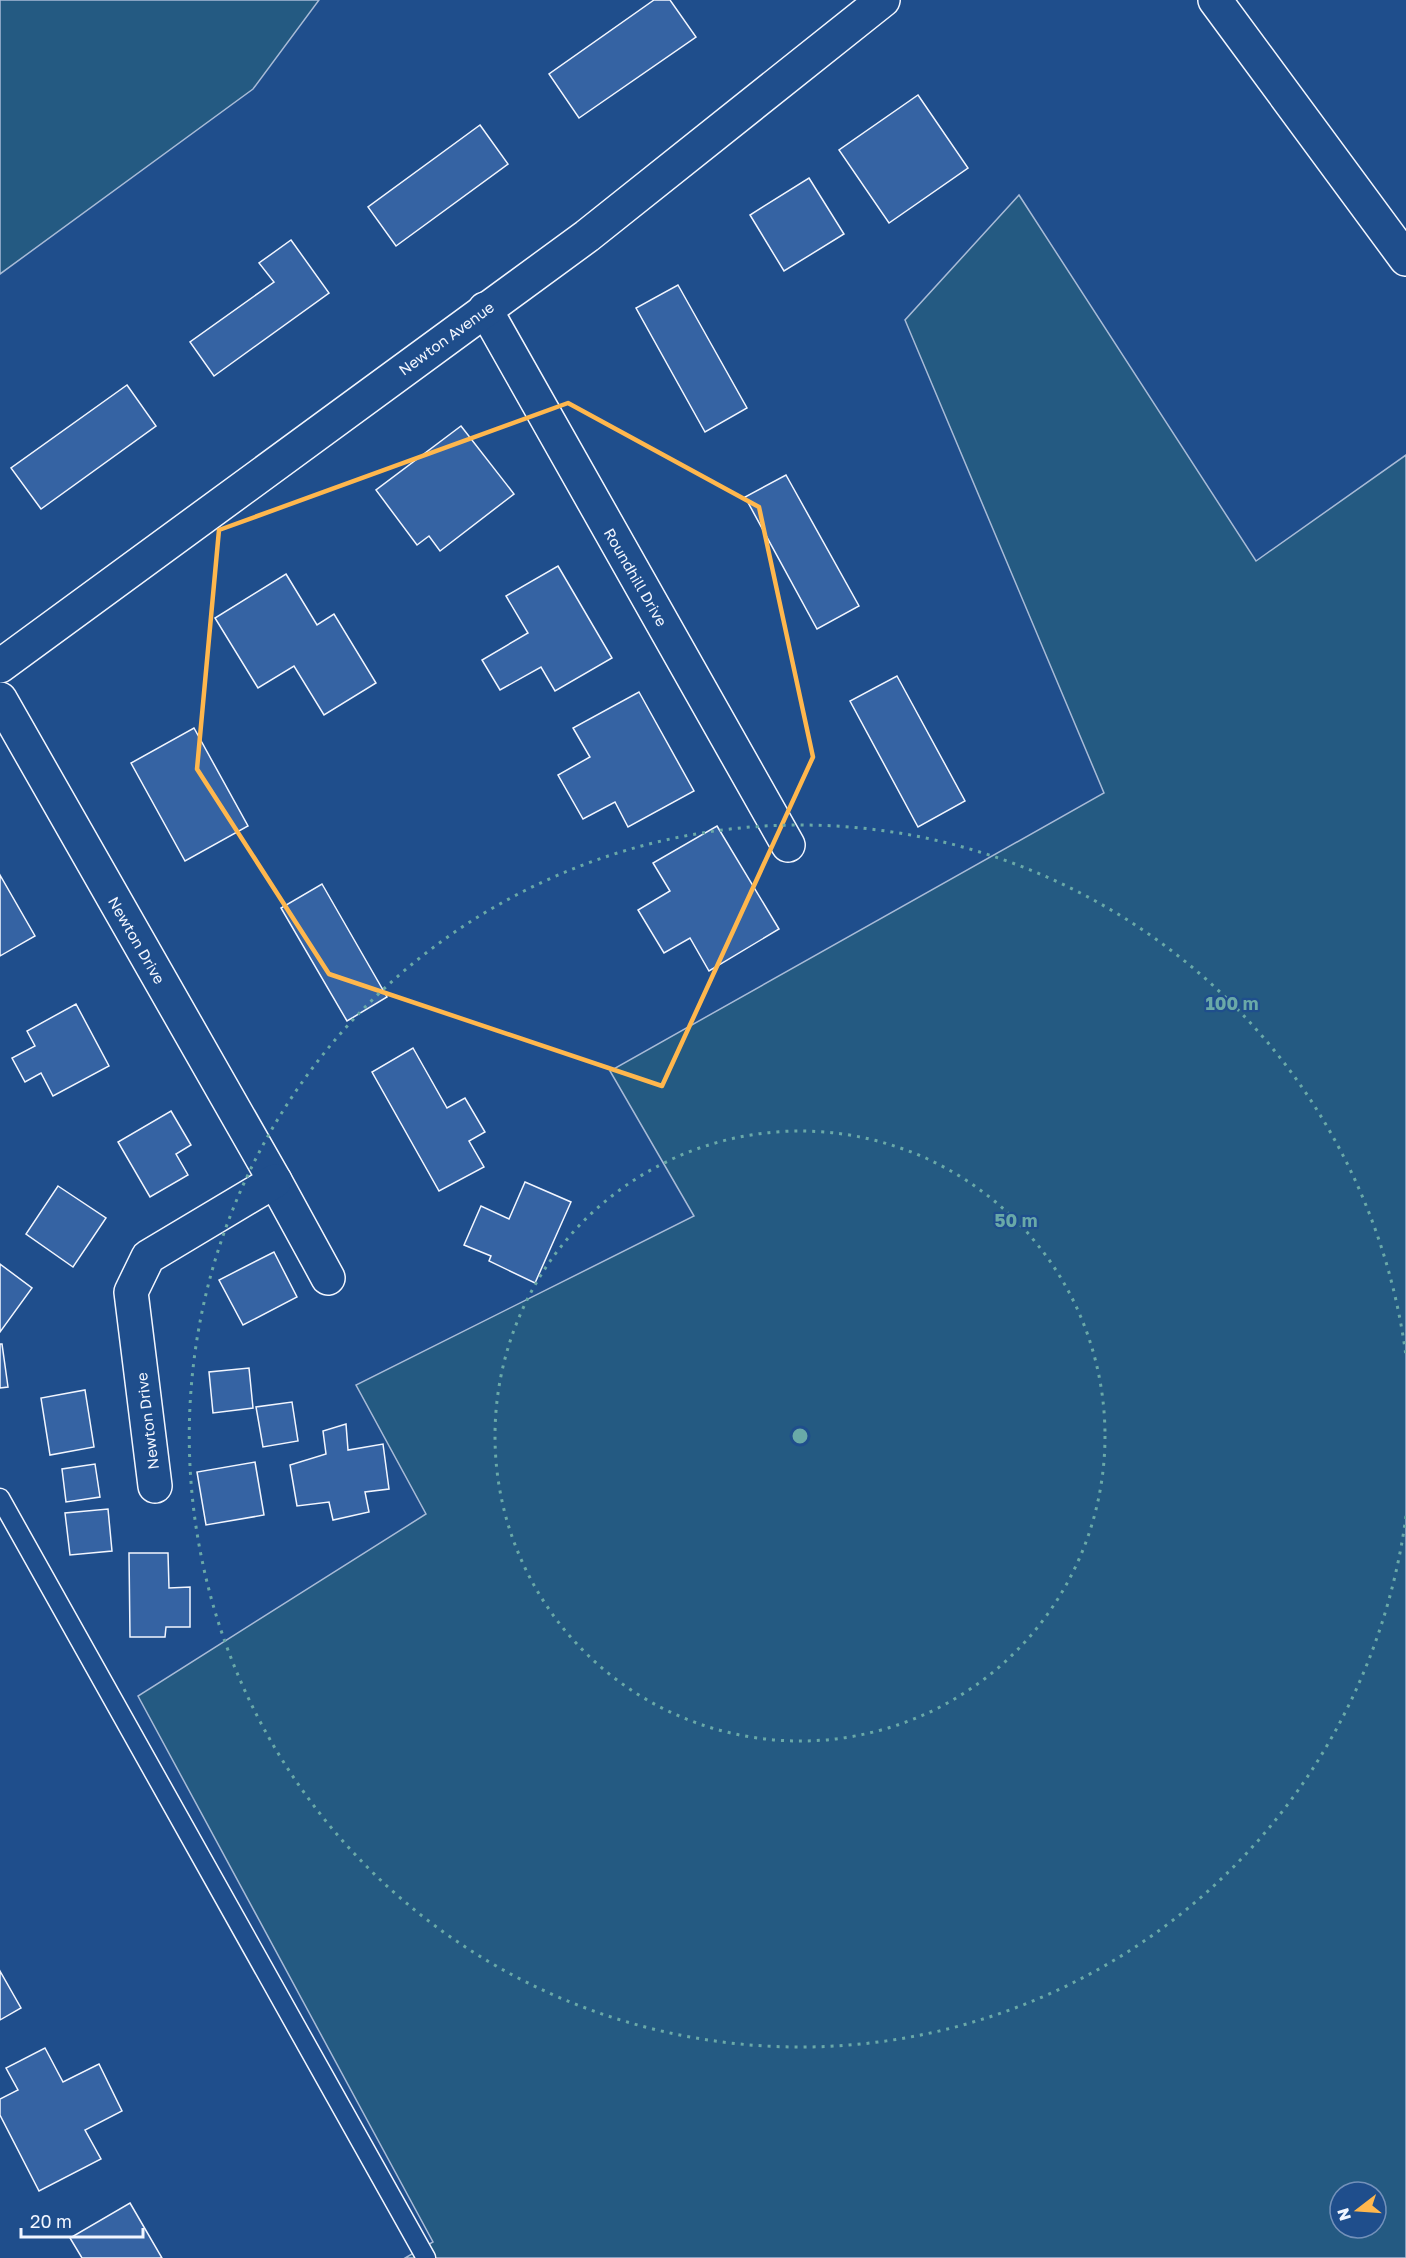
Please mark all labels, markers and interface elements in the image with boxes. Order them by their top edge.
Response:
street label: Newton Avenue [395,297,497,379]
street label: Roundhill Drive [601,525,672,630]
street label: Newton Drive [105,893,169,987]
text: 100 m [1206,992,1258,1014]
text: 50 m [995,1209,1037,1231]
street label: Newton Drive [132,1371,162,1471]
centre of rings [790,1426,810,1446]
north arrow [1328,2180,1388,2240]
scale bar [21,2201,142,2239]
text: N [1332,2206,1355,2223]
text: 20 m [30,2210,72,2232]

